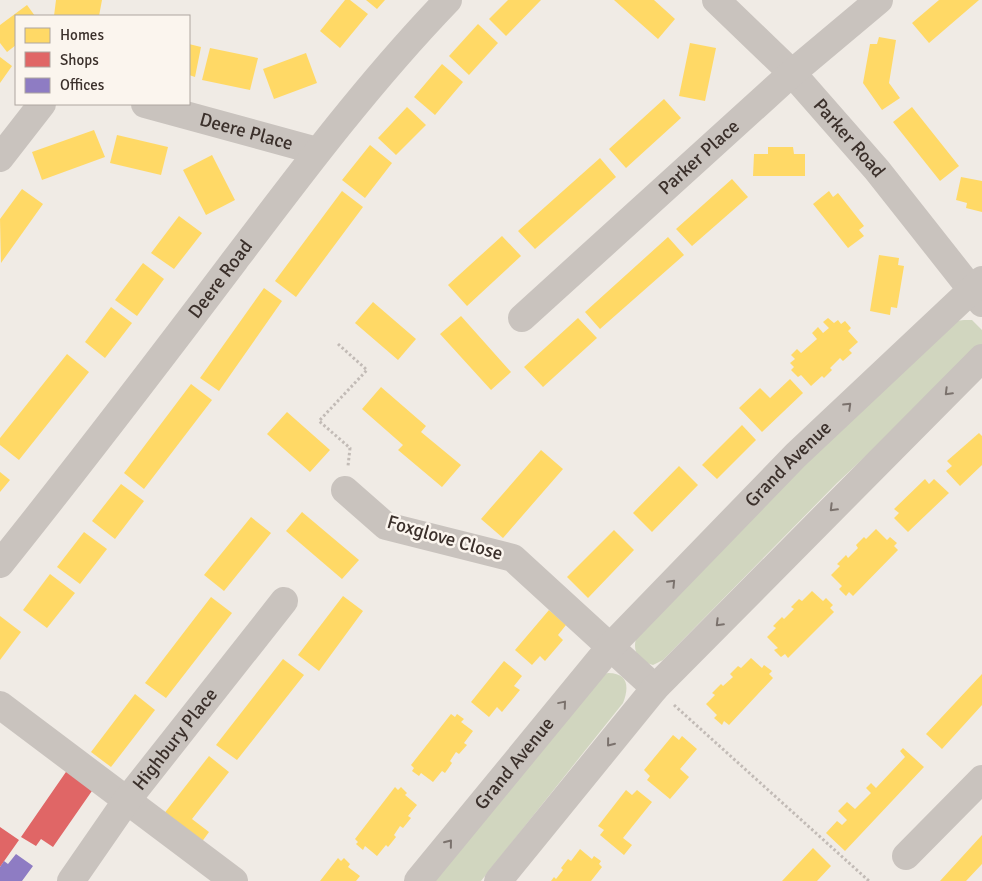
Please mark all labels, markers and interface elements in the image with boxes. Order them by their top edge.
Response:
legend [15,15,190,105]
text: Homes [60,26,104,44]
text: Shops [60,51,99,69]
text: Offices [60,76,105,94]
street label: Parker Road [808,94,890,182]
street label: Deere Place [197,107,296,156]
street label: Parker Place [653,114,745,200]
street label: Deere Road [183,235,258,323]
one-way arrow [945,387,954,396]
one-way arrow [842,403,851,412]
street label: Grand Avenue [740,416,837,512]
one-way arrow [830,502,839,511]
street label: Foxglove Close [384,510,506,566]
one-way arrow [666,580,675,589]
one-way arrow [716,617,725,626]
street label: Highbury Place [127,683,223,795]
one-way arrow [557,701,566,710]
street label: Grand Avenue [469,712,560,815]
one-way arrow [606,738,615,747]
one-way arrow [443,840,451,849]

